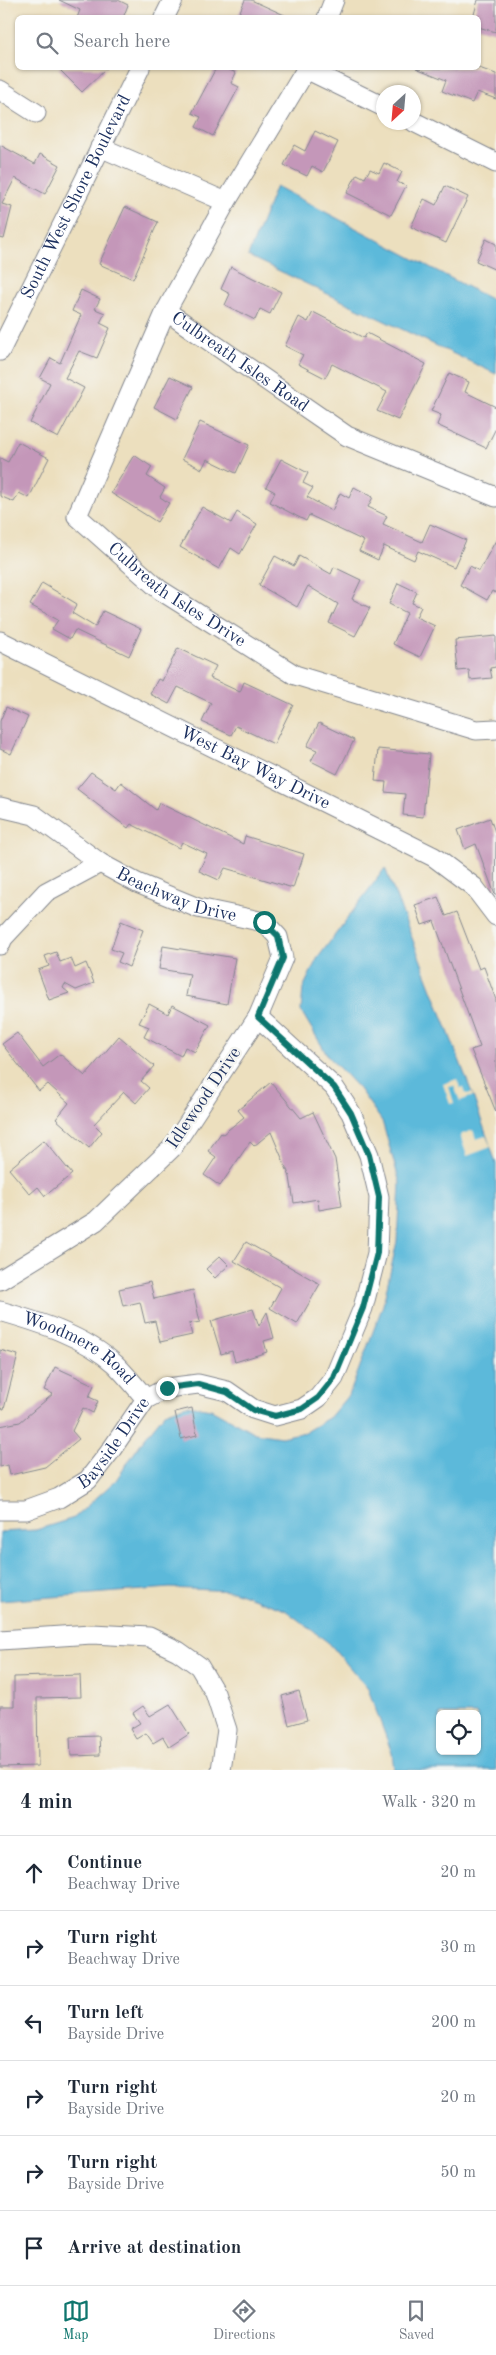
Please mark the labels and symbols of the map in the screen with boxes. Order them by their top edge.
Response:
north arrow [376,85,421,130]
street label: South West Shore Boulevard [18,92,134,302]
street label: Culbreath Isles Road [168,309,312,416]
street label: Culbreath Isles Drive [104,539,249,650]
street label: West Bay Way Drive [177,723,333,813]
street label: Beachway Drive [113,865,238,925]
route start [253,911,276,934]
street label: Idlewood Drive [163,1044,245,1152]
street label: Woodmere Road [20,1309,138,1388]
route end [156,1377,179,1400]
street label: Bayside Drive [75,1394,153,1493]

